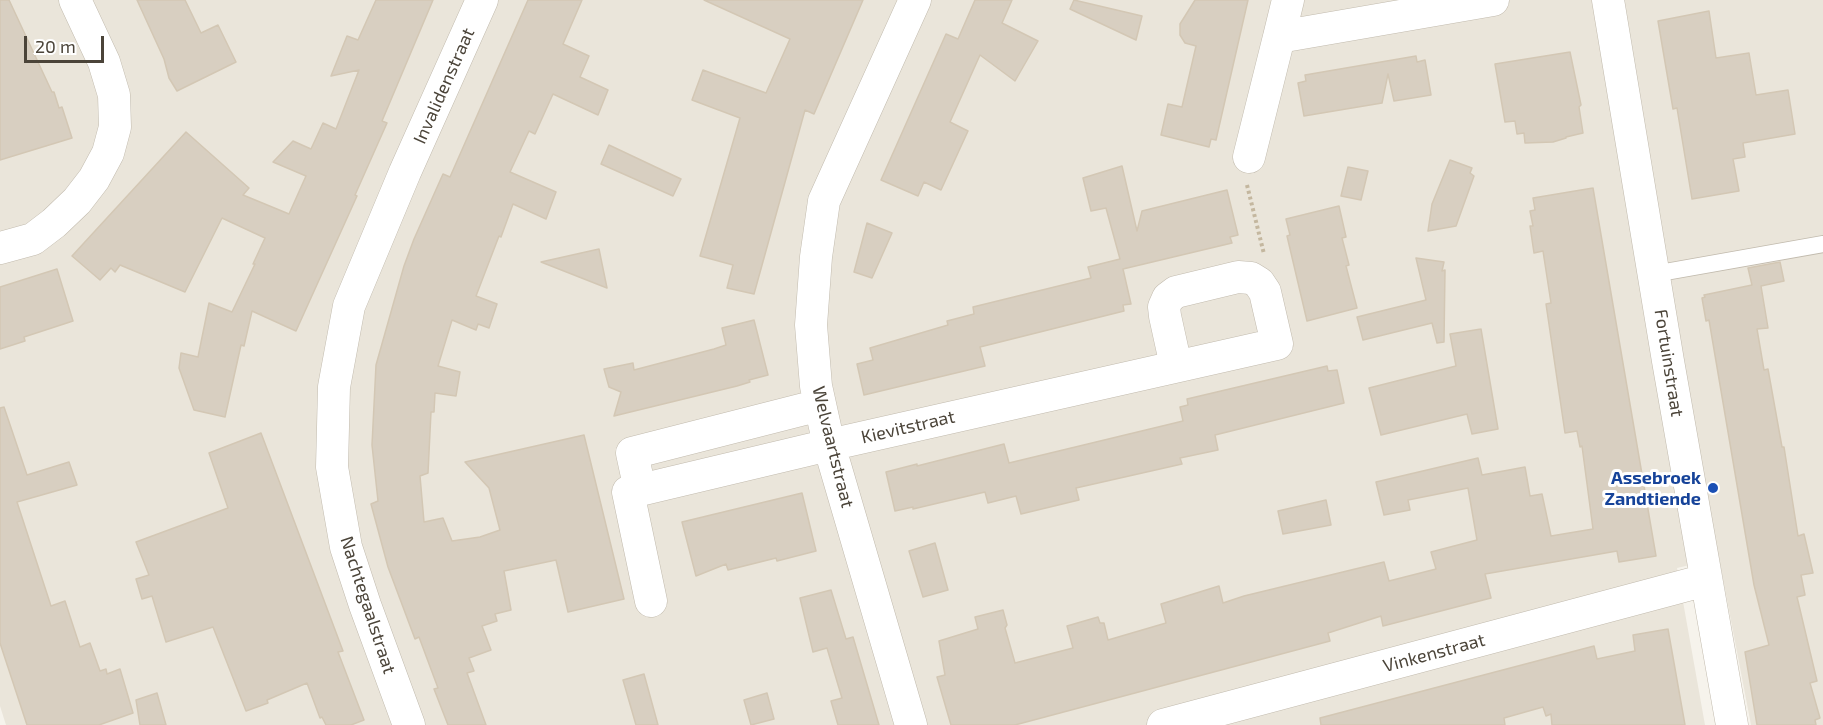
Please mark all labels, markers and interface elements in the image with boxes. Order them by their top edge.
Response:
scale bar [27,24,106,62]
street label: Invalidenstraat [409,25,479,147]
text: 20 m [35,35,76,57]
street label: Fortuinstraat [1650,308,1688,418]
street label: Welvaartstraat [807,384,859,510]
street label: Kievitstraat [859,406,957,448]
place label: Assebroek Zandtiende [1604,467,1701,510]
marker: Assebroek Zandtiende [1706,481,1720,495]
street label: Nachtegaalstraat [336,534,400,676]
street label: Vinkenstraat [1381,629,1487,677]

